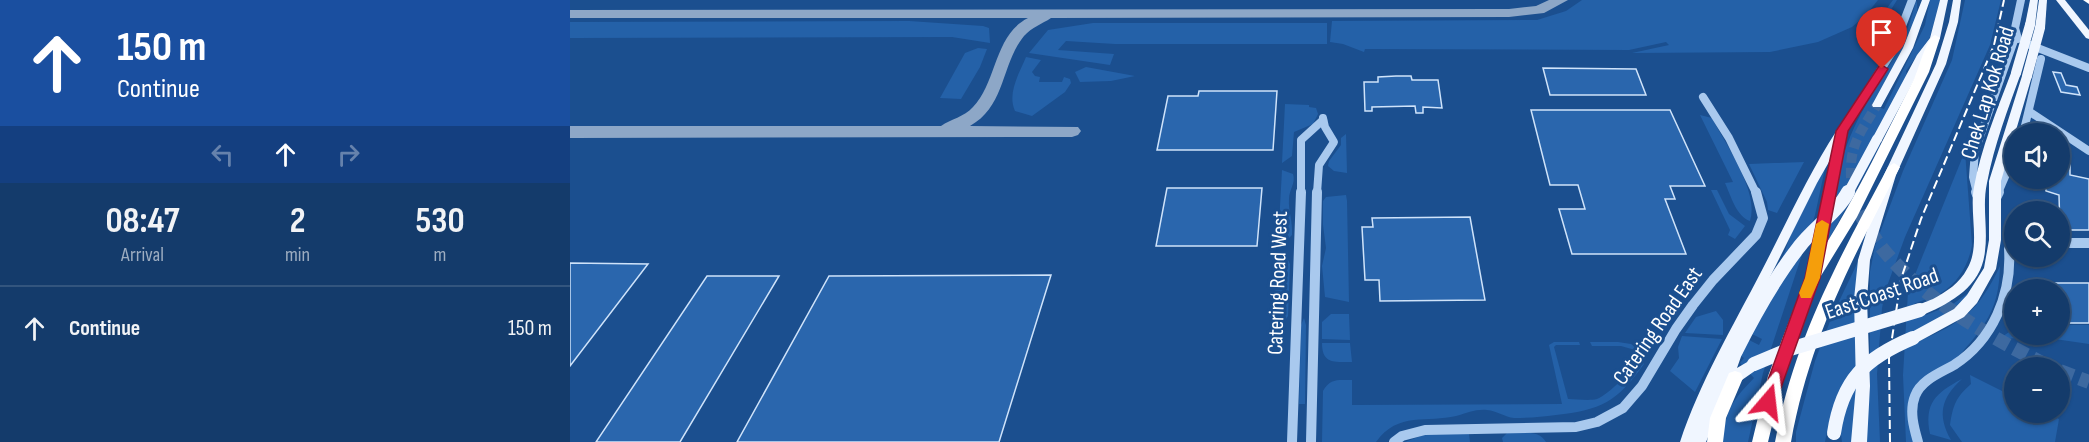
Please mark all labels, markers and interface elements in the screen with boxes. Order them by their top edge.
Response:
pin [1856,7,1907,69]
icon: arrive [1865,16,1898,49]
text: 150 m [117,22,206,73]
street label: Chek Lap Kok Road [1955,23,2021,163]
icon: ahead [18,24,96,102]
text: Continue [117,73,200,105]
map controls [2004,123,2070,423]
button: sound [2004,123,2070,189]
icon: left [206,138,239,171]
icon: ahead [269,138,302,171]
icon: right [332,138,365,171]
text: 08:47 [105,200,180,243]
text: 2 [290,200,305,243]
text: 530 [415,200,465,243]
button: search [2004,201,2070,267]
street label: Catering Road West [1262,210,1294,355]
text: Arrival [121,243,164,267]
text: min [285,243,310,267]
text: m [434,243,446,267]
street label: Catering Road East [1607,261,1709,390]
street label: East Coast Road [1822,262,1942,326]
button: + [2004,279,2070,345]
icon: ahead [18,312,51,345]
text: Continue [69,315,140,342]
text: 150 m [508,315,552,342]
button: − [2004,357,2070,423]
position arrow [1736,370,1800,434]

